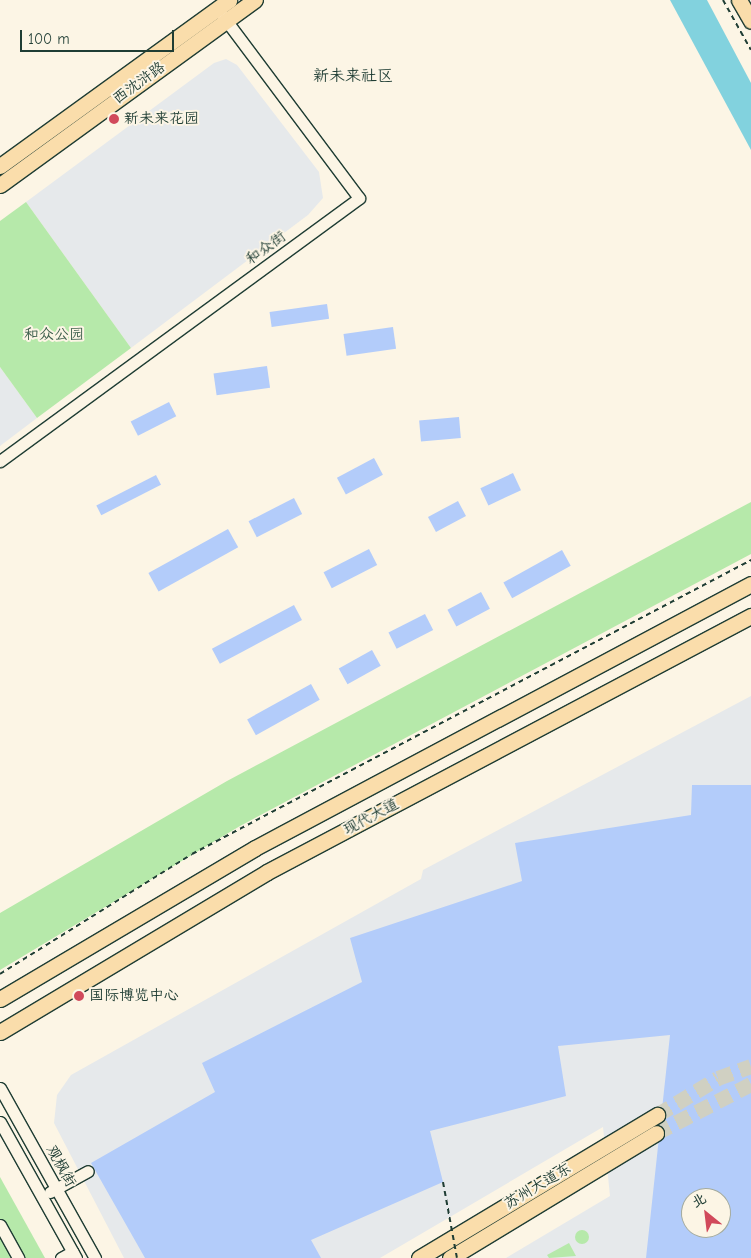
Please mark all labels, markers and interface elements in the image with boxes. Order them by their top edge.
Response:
scale bar [22,20,176,52]
text: 100 m [28,30,70,48]
street label: 西沈浒路 [109,58,169,108]
district label: 新未来社区 [313,66,393,86]
place label: 新未来花园 [124,110,199,128]
marker: 新未来花园 [108,113,120,125]
street label: 和众街 [243,227,289,269]
park label: 和众公园 [24,326,84,344]
street label: 现代大道 [340,795,402,839]
place label: 国际博览中心 [89,987,179,1005]
marker: 国际博览中心 [73,990,85,1002]
street label: 观枫街 [42,1142,80,1190]
street label: 苏州大道东 [501,1159,575,1213]
north arrow [681,1188,731,1238]
text: 北 [689,1189,709,1211]

